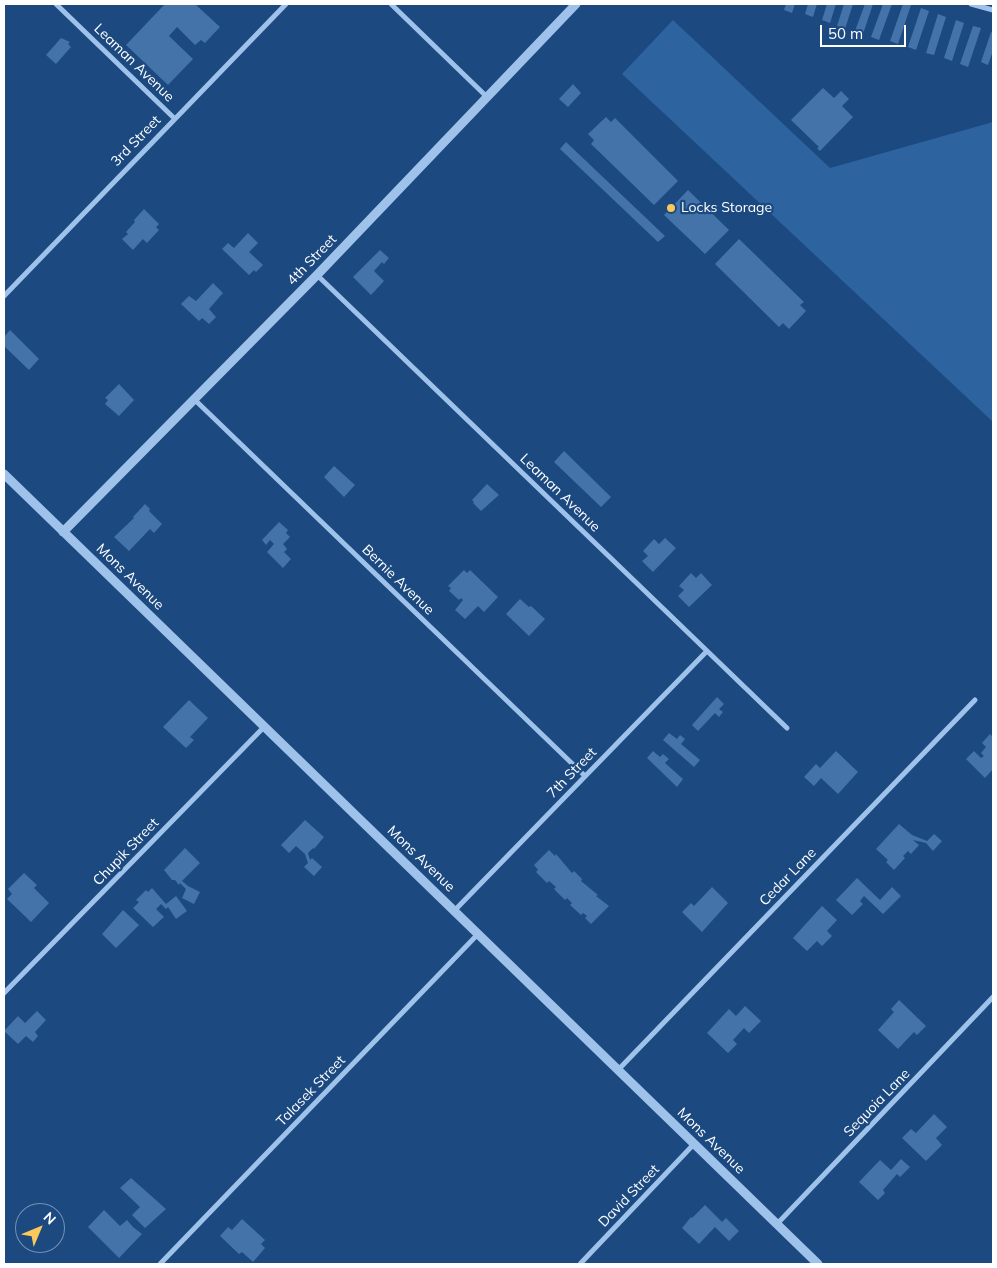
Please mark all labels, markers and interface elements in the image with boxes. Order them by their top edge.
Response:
scale bar [822,15,908,47]
street label: Leaman Avenue [90,21,178,105]
text: 50 m [828,24,863,43]
street label: 3rd Street [108,112,164,170]
place label: Locks Storage [681,200,772,216]
marker: Locks Storage [665,202,677,214]
street label: 4th Street [284,231,340,289]
street label: Leaman Avenue [516,451,604,535]
street label: Mons Avenue [93,541,167,613]
street label: Bernie Avenue [358,541,438,619]
street label: 7th Street [544,744,600,802]
street label: Chupik Street [90,815,162,889]
street label: Mons Avenue [384,823,458,895]
street label: Cedar Lane [756,845,820,909]
street label: Talasek Street [273,1052,349,1130]
street label: Sequoia Lane [840,1065,914,1141]
street label: Mons Avenue [674,1105,748,1177]
street label: David Street [595,1161,663,1231]
north arrow [15,1203,65,1253]
text: N [40,1208,60,1228]

